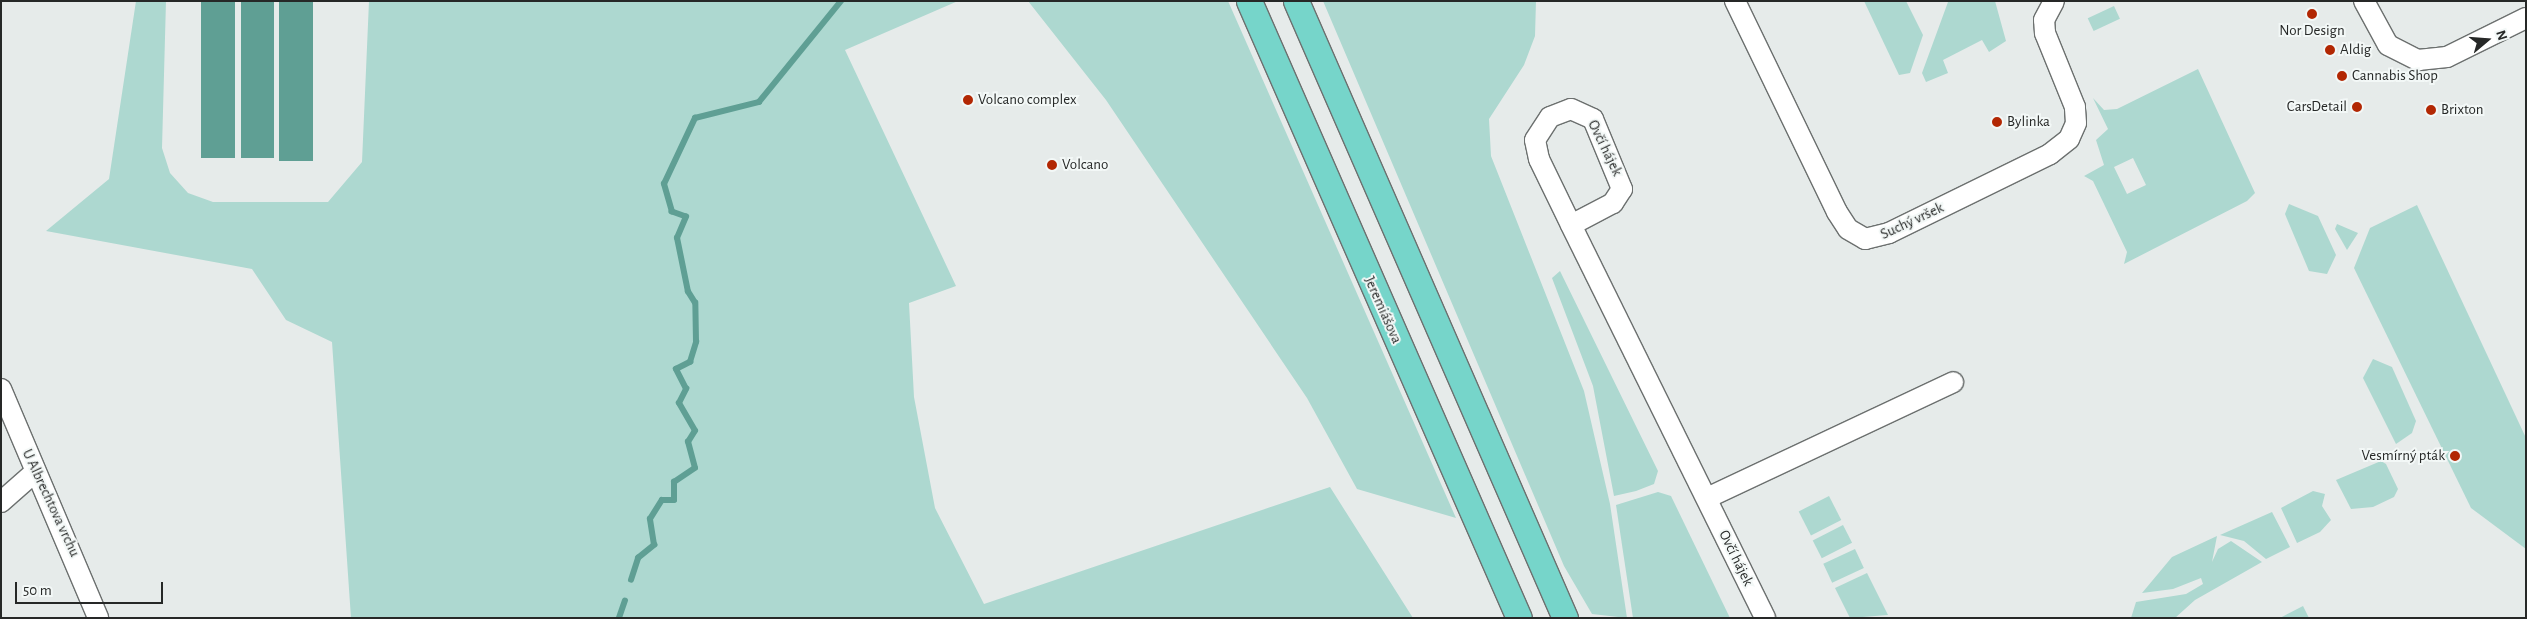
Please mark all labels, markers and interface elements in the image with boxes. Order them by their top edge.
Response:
marker: Nor Design [2306,8,2318,20]
north arrow [2462,15,2512,65]
place label: Nor Design [2279,22,2345,40]
text: N [2493,29,2509,42]
place label: Aldig [2340,41,2371,59]
marker: Aldig [2324,44,2336,56]
place label: Cannabis Shop [2352,67,2438,85]
marker: Cannabis Shop [2336,70,2348,82]
place label: Volcano complex [978,91,1077,109]
marker: Volcano complex [962,94,974,106]
place label: CarsDetail [2287,98,2347,116]
marker: CarsDetail [2351,101,2363,113]
place label: Brixton [2441,101,2483,119]
marker: Brixton [2425,104,2437,116]
place label: Bylinka [2007,113,2050,131]
marker: Bylinka [1991,116,2003,128]
street label: Ovčí hájek [1584,117,1626,179]
place label: Volcano [1062,156,1108,174]
marker: Volcano [1046,159,1058,171]
street label: Suchý vršek [1878,199,1946,243]
street label: Jeremiášova [1360,274,1406,346]
street label: U Albrechtova vrchu [18,446,84,560]
place label: Vesmírný pták [2361,447,2445,465]
marker: Vesmírný pták [2449,450,2461,462]
street label: Ovčí hájek [1715,527,1757,589]
scale bar [18,572,165,604]
text: 50 m [23,583,52,598]

